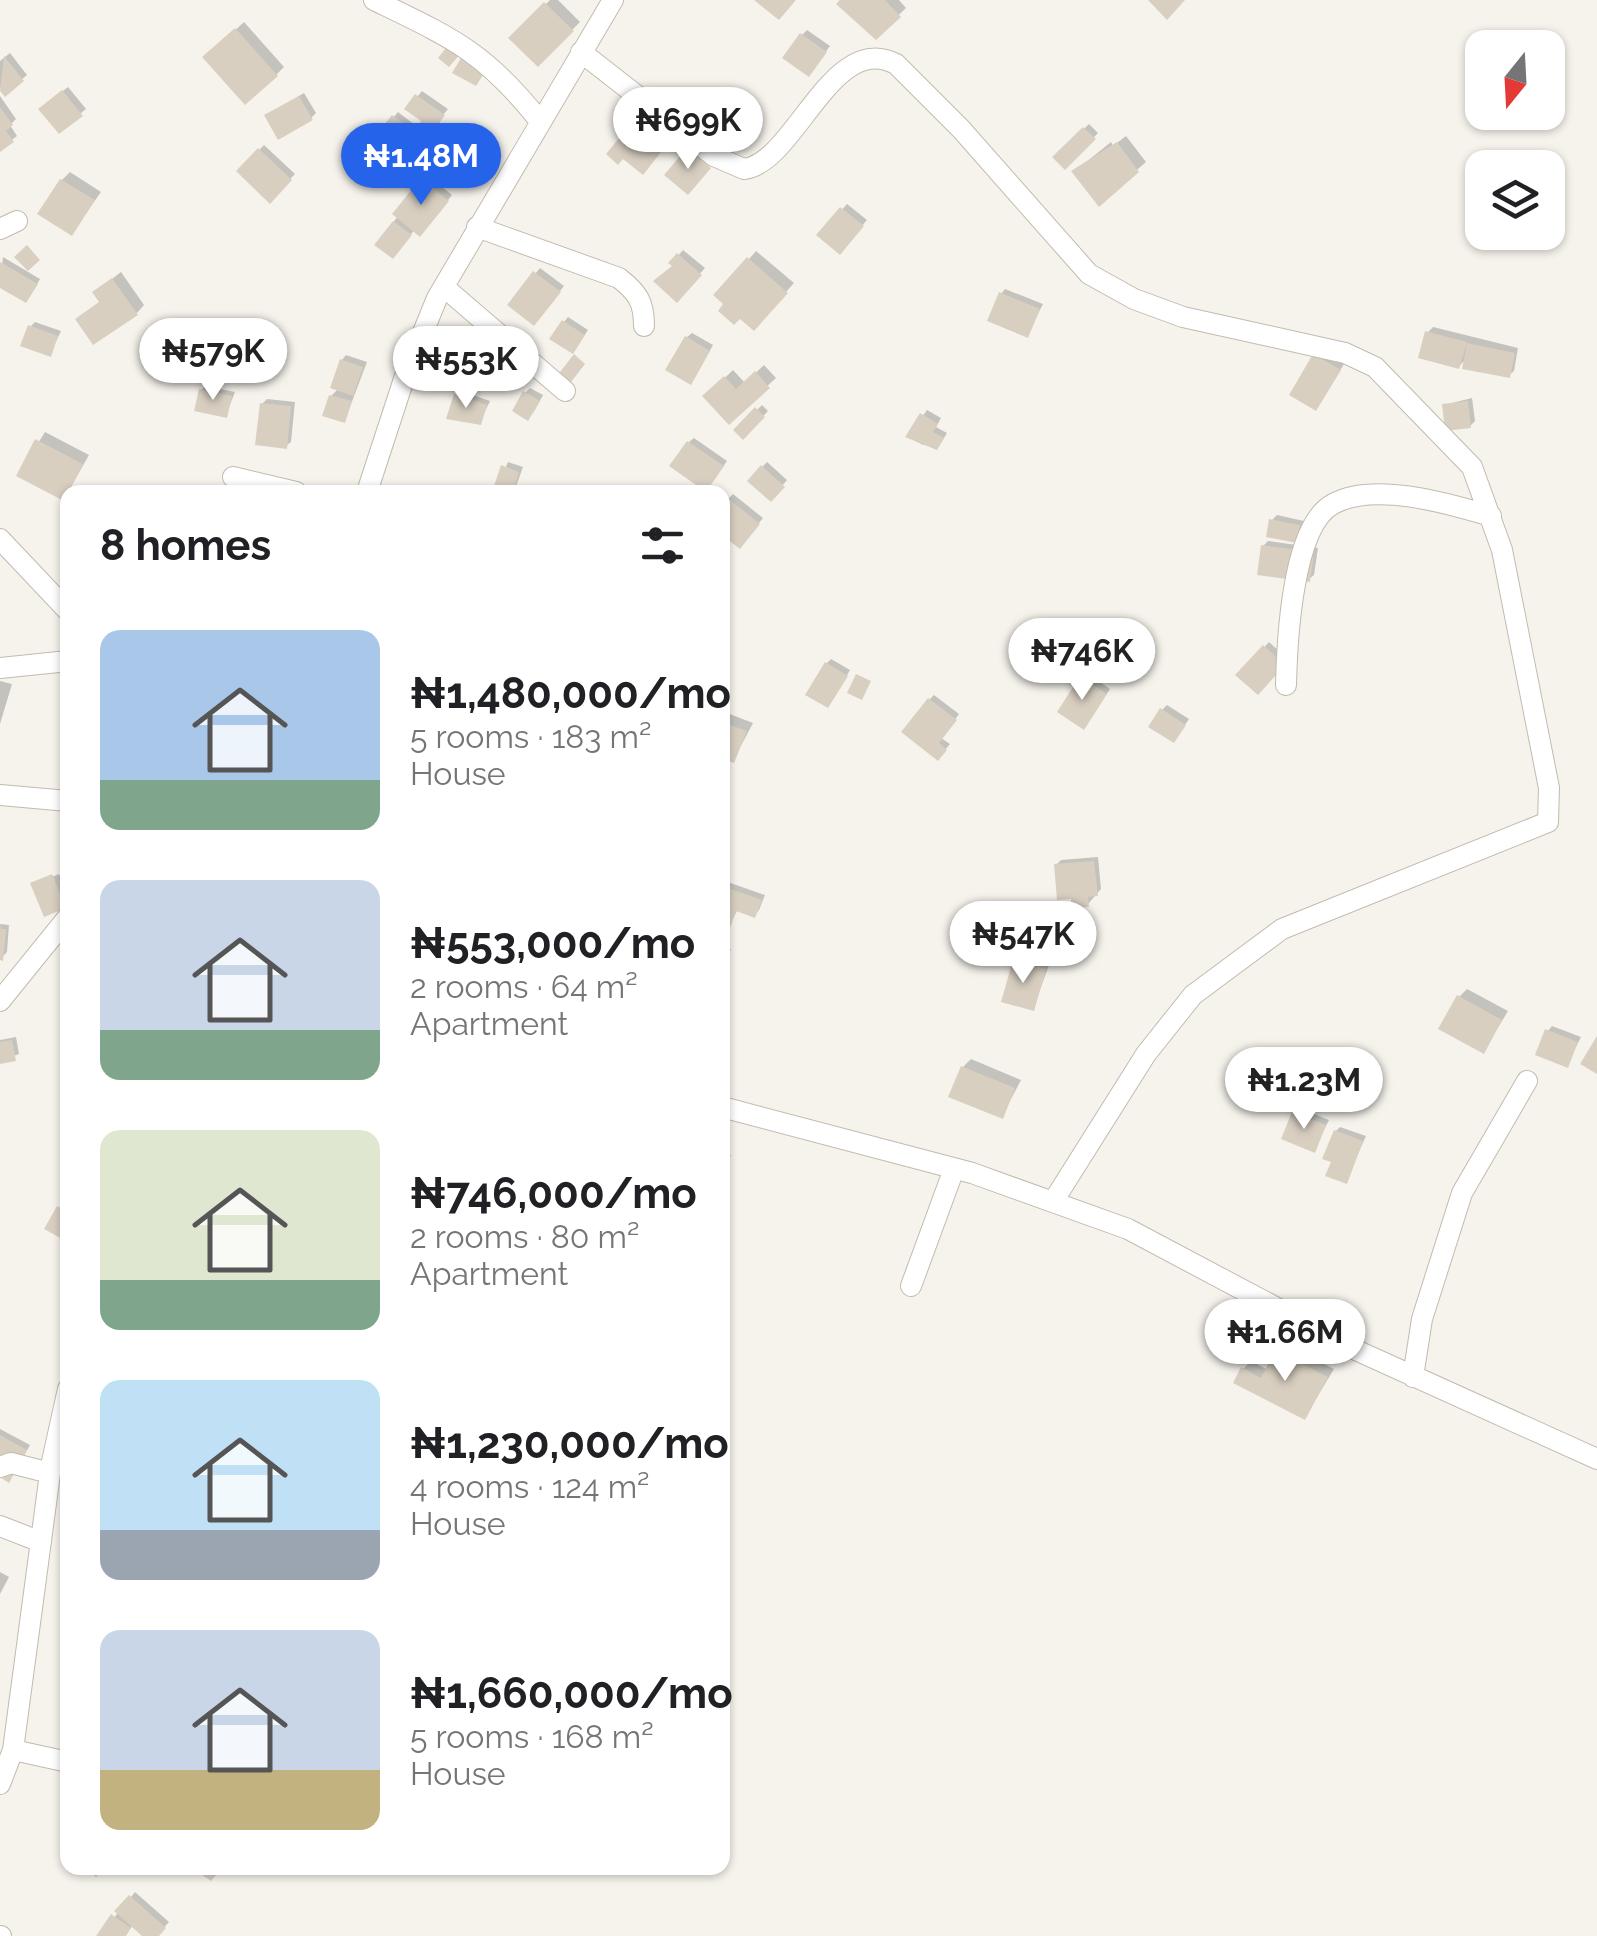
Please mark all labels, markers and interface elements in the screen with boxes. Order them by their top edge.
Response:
north arrow [1465,30,1565,130]
map controls [1465,30,1565,250]
pin: ₦699K [618,87,758,172]
text: ₦699K [635,101,741,138]
pin: ₦1.48M [340,123,502,208]
text: ₦1.48M [363,137,479,174]
button: layers [1465,150,1565,250]
pin: ₦579K [143,318,283,403]
pin: ₦553K [396,326,536,411]
text: ₦579K [161,332,265,369]
text: ₦553K [415,340,517,377]
icon: filters [635,518,690,573]
text: 8 homes [100,521,271,570]
pin: ₦746K [1012,618,1152,703]
text: ₦746K [1030,632,1134,669]
text: ₦1,480,000/mo [410,669,731,718]
icon: home [180,670,300,790]
text: 5 rooms · 183 m² [410,718,651,755]
text: House [410,755,506,792]
pin: ₦547K [953,901,1093,986]
text: ₦547K [972,915,1074,952]
text: ₦553,000/mo [410,919,695,968]
icon: home [180,920,300,1040]
text: 2 rooms · 64 m² [410,968,638,1005]
text: Apartment [410,1005,568,1042]
pin: ₦1.23M [1223,1047,1385,1132]
text: ₦1.23M [1247,1061,1361,1098]
text: ₦746,000/mo [410,1169,697,1218]
icon: home [180,1170,300,1290]
text: 2 rooms · 80 m² [410,1218,639,1255]
text: Apartment [410,1255,568,1292]
pin: ₦1.66M [1204,1299,1366,1384]
text: ₦1.66M [1226,1313,1344,1350]
text: ₦1,230,000/mo [410,1419,729,1468]
icon: home [180,1420,300,1540]
text: 4 rooms · 124 m² [410,1468,650,1505]
text: House [410,1505,506,1542]
text: ₦1,660,000/mo [410,1669,733,1718]
icon: home [180,1670,300,1790]
text: 5 rooms · 168 m² [410,1718,654,1755]
text: House [410,1755,506,1792]

